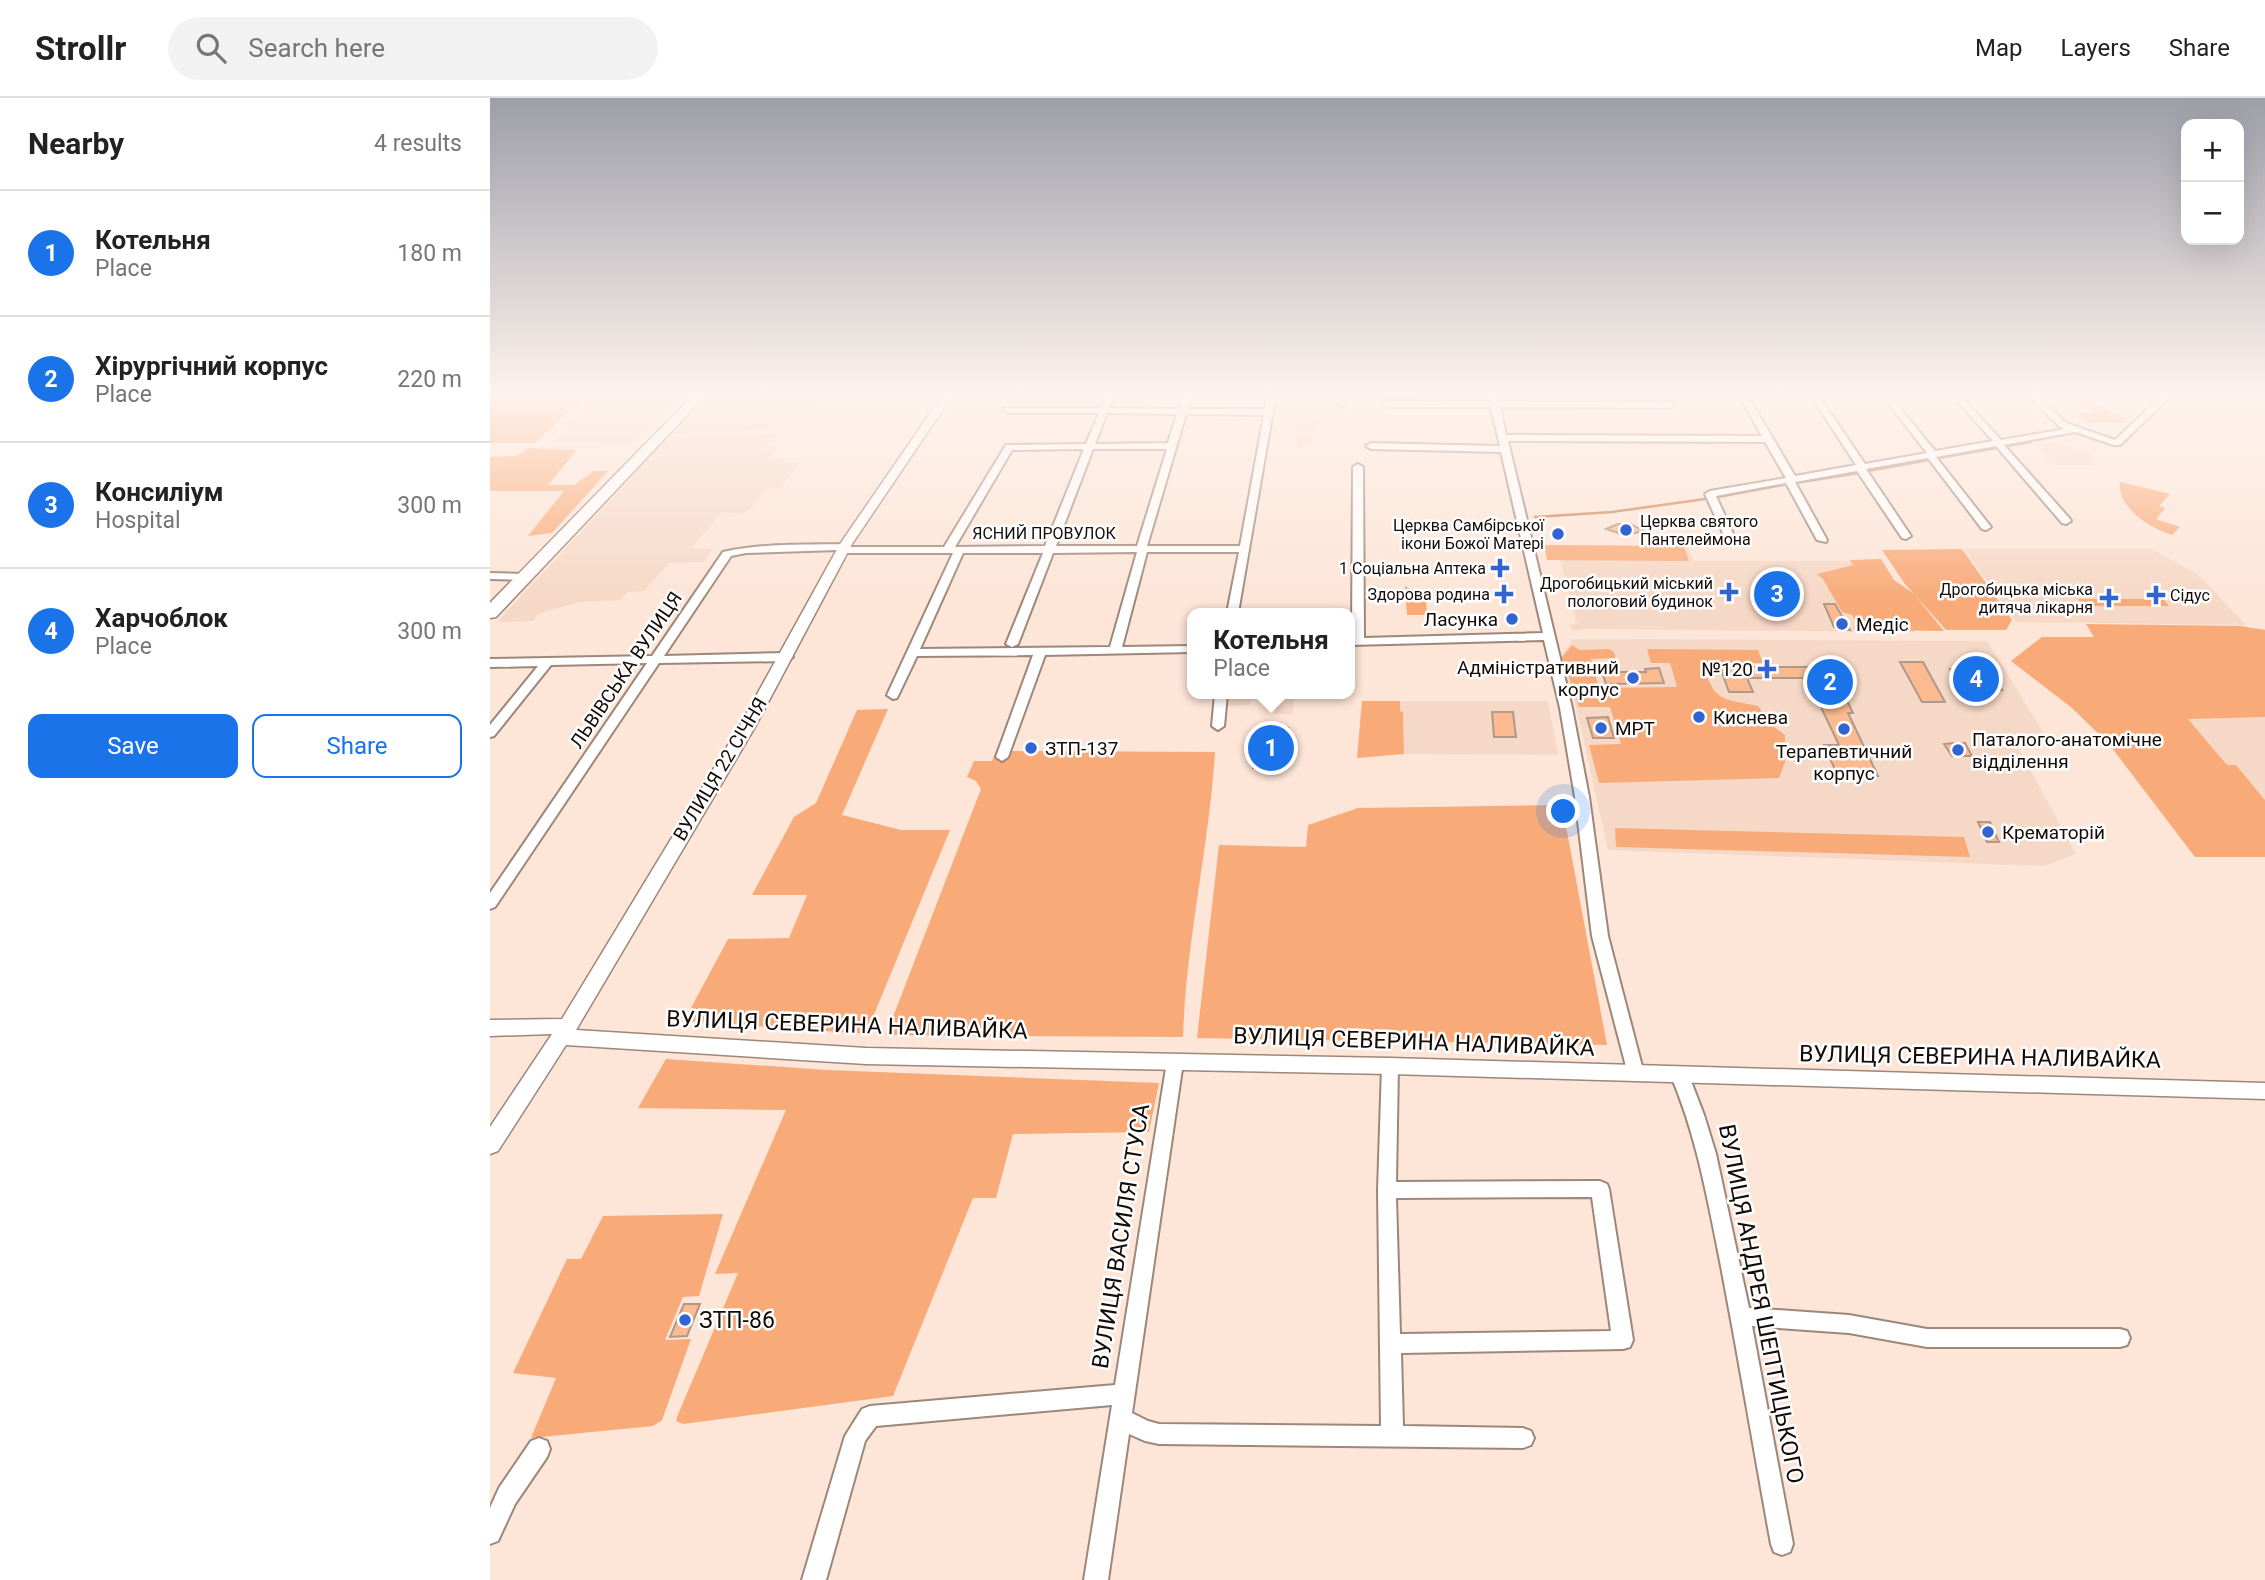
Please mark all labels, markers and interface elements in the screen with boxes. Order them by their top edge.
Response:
search box [168,17,658,80]
text: Strollr [35,29,126,68]
icon: search [192,29,230,67]
text: Search here [248,33,385,63]
text: Map [1975,34,2023,62]
text: Layers [2061,34,2131,62]
text: Share [2169,34,2230,62]
map controls [2181,119,2244,245]
button: + [2181,119,2244,182]
text: Nearby [28,126,124,161]
text: 4 results [374,130,462,157]
button: − [2181,182,2244,245]
text: Котельня [95,225,211,255]
text: 1 [44,240,58,267]
text: 180 m [397,240,462,267]
text: Place [95,255,152,282]
text: Хірургічний корпус [95,351,328,381]
text: 2 [44,366,58,393]
text: 220 m [397,366,462,393]
text: Place [95,381,152,408]
text: Консиліум [95,477,224,507]
text: 3 [44,492,58,519]
text: 300 m [397,492,462,519]
text: Hospital [95,507,181,534]
place label: Церква святого Пантелеймона [1640,512,1758,549]
place label: Церква Самбірської ікони Божої Матері [1393,516,1545,553]
marker: Церква святого Пантелеймона [1618,522,1634,538]
street label: ЯСНИЙ ПРОВУЛОК [972,524,1116,543]
marker: Церква Самбірської ікони Божої Матері [1550,526,1566,542]
place label: 1 Соціальна Аптека [1339,559,1486,578]
marker: 1 Соціальна Аптека [1492,560,1508,576]
pin: 3 [1754,568,1800,620]
place label: Дрогобицький міський пологовий будинок [1540,574,1713,611]
place label: Дрогобицька міська дитяча лікарня [1940,580,2093,617]
marker: Дрогобицький міський пологовий будинок [1719,582,1739,602]
place label: Здорова родина [1367,585,1490,604]
marker: Здорова родина [1496,586,1512,602]
place label: Сідус [2170,586,2210,605]
street label: ЛЬВІВСЬКА ВУЛИЦЯ [565,587,687,753]
marker: Сідус [2148,587,2164,603]
marker: Дрогобицька міська дитяча лікарня [2099,588,2119,608]
text: Харчоблок [95,603,228,633]
popup [1187,608,1355,699]
place label: Ласунка [1424,608,1498,631]
marker: Ласунка [1504,611,1520,627]
place label: Медіс [1856,613,1909,636]
marker: Медіс [1834,616,1850,632]
text: 4 [44,618,58,645]
text: 300 m [397,618,462,645]
text: Котельня [1213,625,1329,655]
text: Place [95,633,152,660]
pin: 4 [1953,653,1999,705]
text: Place [1213,655,1270,682]
place label: Адміністративний корпус [1457,656,1619,701]
pin: 2 [1807,656,1853,708]
place label: №120 [1701,658,1753,681]
marker: №120 [1759,661,1775,677]
marker: Адміністративний корпус [1625,670,1641,686]
street label: ВУЛИЦЯ 22 СІЧНЯ [668,693,772,845]
place label: Киснева [1713,706,1788,729]
marker: Киснева [1691,709,1707,725]
button: Save [28,714,238,778]
button: Share [252,714,462,778]
place label: МРТ [1615,717,1655,740]
marker: МРТ [1593,720,1609,736]
marker: Терапевтичний корпус [1836,721,1852,737]
pin: 1 [1248,722,1294,774]
place label: Паталого-анатомічне відділення [1972,728,2162,773]
place label: ЗТП-137 [1045,737,1118,760]
marker: ЗТП-137 [1023,740,1039,756]
place label: Терапевтичний корпус [1776,740,1912,785]
marker: Паталого-анатомічне відділення [1950,742,1966,758]
your location [1546,794,1580,828]
place label: Крематорій [2002,821,2105,844]
marker: Крематорій [1980,824,1996,840]
street label: ВУЛИЦЯ СЕВЕРИНА НАЛИВАЙКА [666,1004,1028,1045]
street label: ВУЛИЦЯ СЕВЕРИНА НАЛИВАЙКА [1233,1021,1595,1062]
street label: ВУЛИЦЯ СЕВЕРИНА НАЛИВАЙКА [1799,1039,2161,1074]
street label: ВУЛИЦЯ ВАСИЛЯ СТУСА [1087,1102,1155,1370]
street label: ВУЛИЦЯ АНДРЕЯ ШЕПТИЦЬКОГО [1713,1122,1809,1486]
place label: ЗТП-86 [699,1307,775,1334]
marker: ЗТП-86 [677,1312,693,1328]

